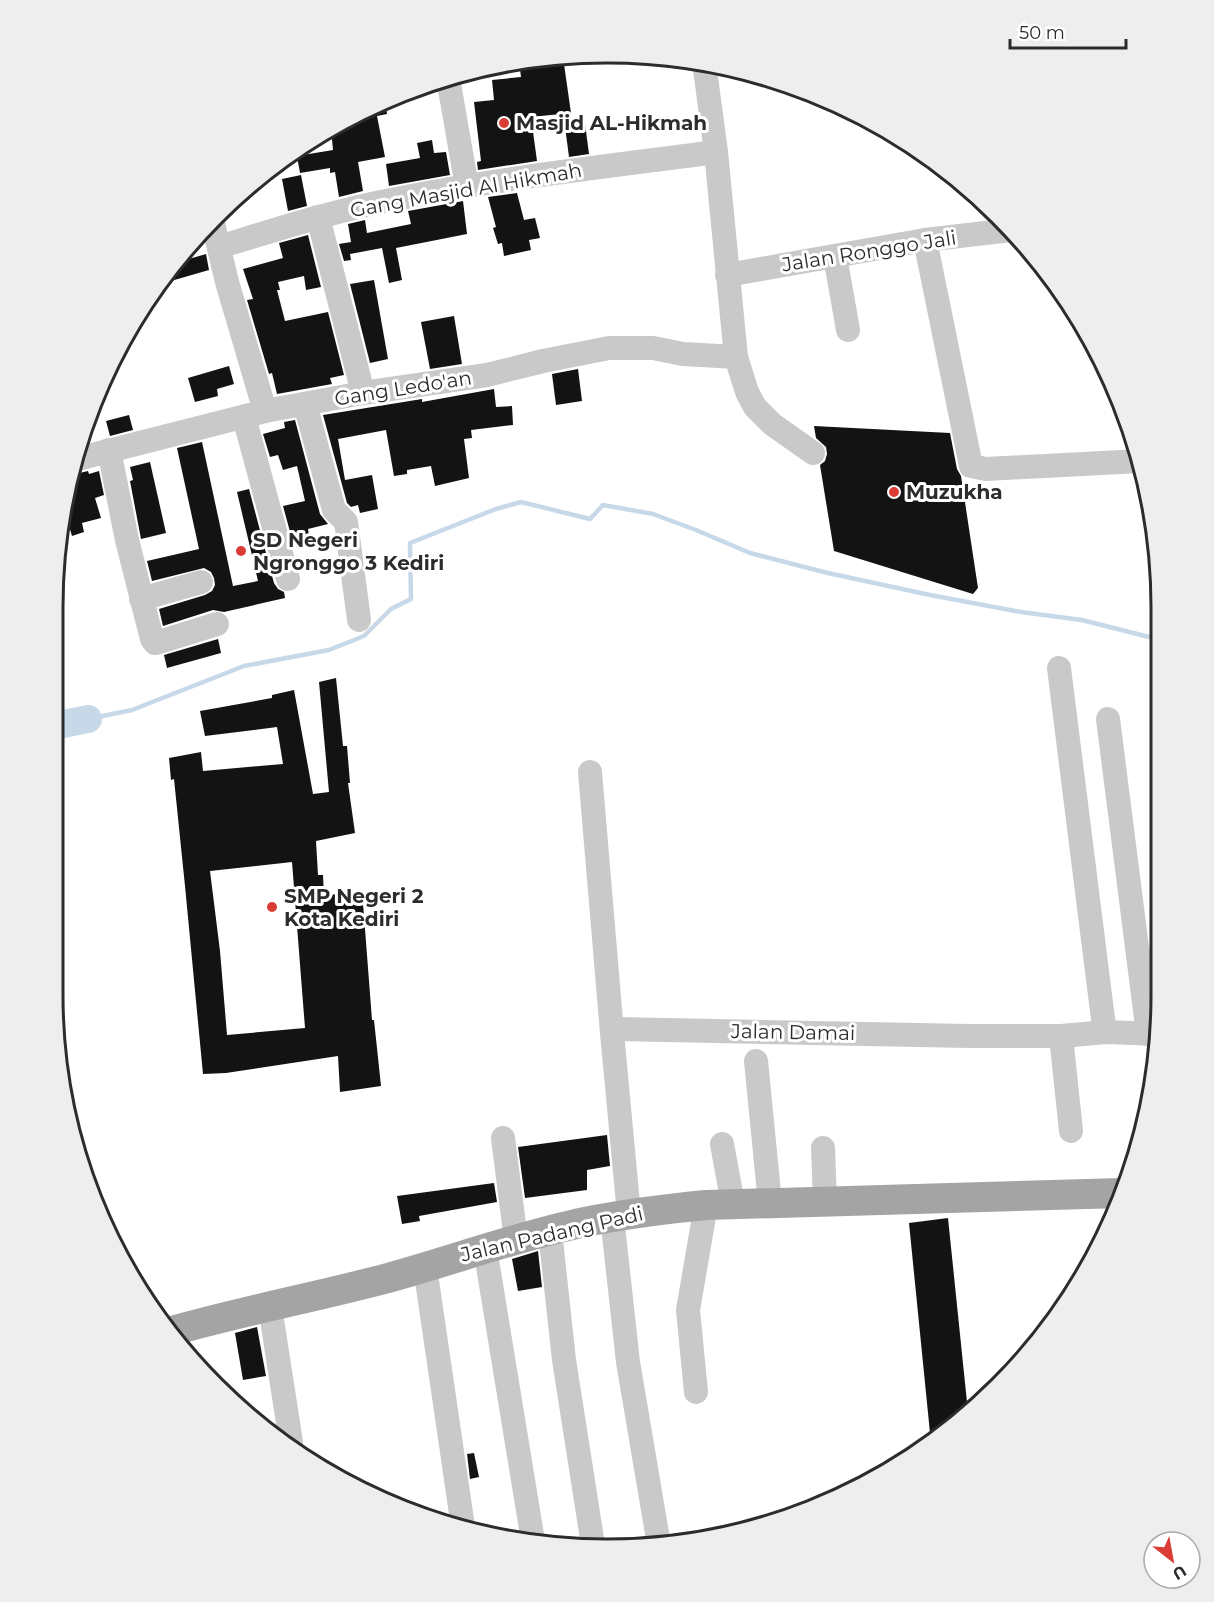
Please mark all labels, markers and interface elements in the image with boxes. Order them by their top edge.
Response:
scale bar [1010,12,1126,50]
text: 50 m [1019,22,1065,44]
place label: Masjid AL-Hikmah [516,111,707,135]
marker: Masjid AL-Hikmah [497,116,511,130]
street label: Gang Masjid Al Hikmah [348,158,584,222]
street label: Jalan Ronggo Jali [779,225,958,277]
street label: Gang Ledo'an [333,365,473,411]
place label: Muzukha [906,480,1003,504]
marker: Muzukha [887,485,901,499]
place label: SD Negeri Ngronggo 3 Kediri [253,528,444,575]
marker: SD Negeri Ngronggo 3 Kediri [234,544,248,558]
place label: SMP Negeri 2 Kota Kediri [284,884,424,931]
marker: SMP Negeri 2 Kota Kediri [265,900,279,914]
street label: Jalan Damai [730,1019,855,1045]
street label: Jalan Padang Padi [458,1201,645,1267]
north arrow [1142,1530,1202,1590]
text: U [1169,1561,1190,1584]

